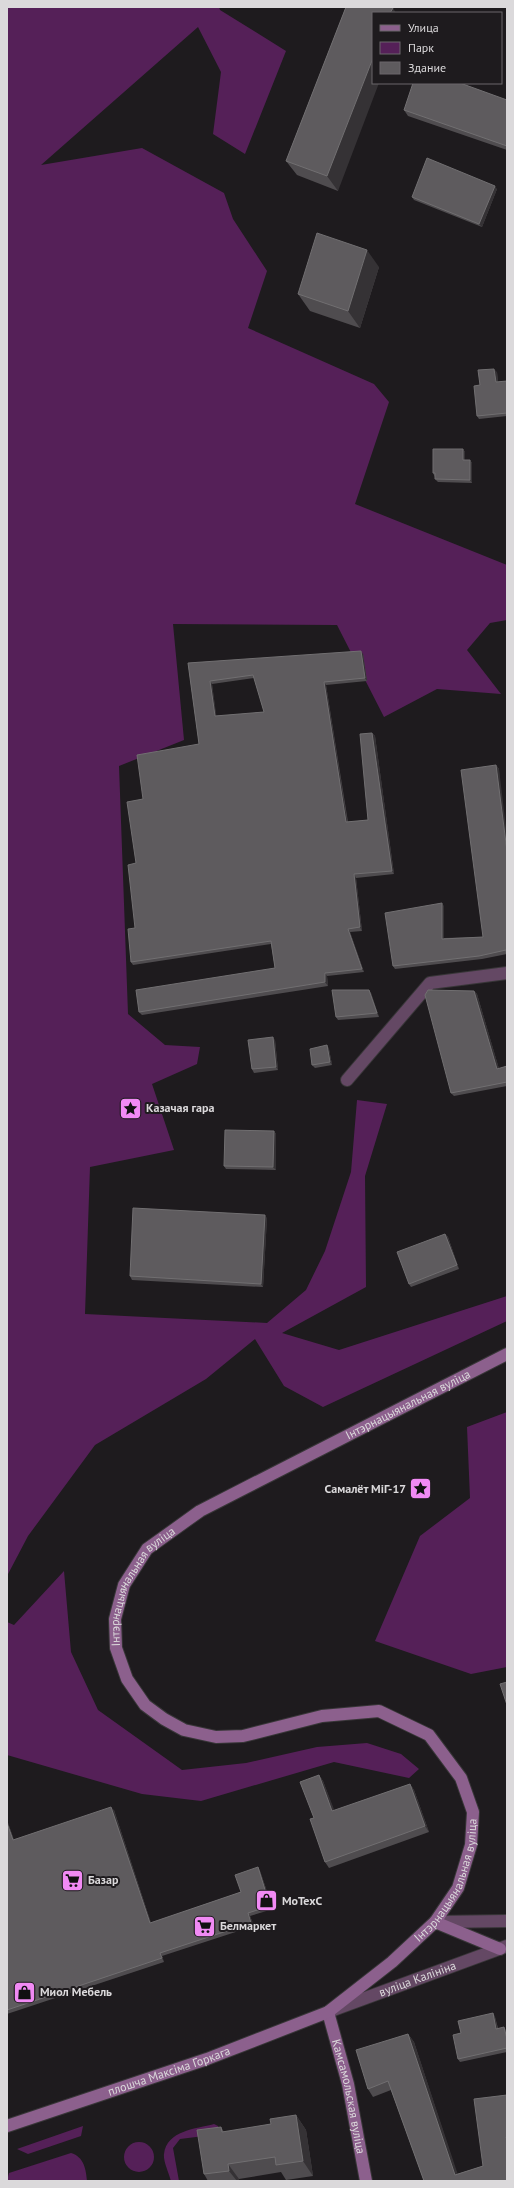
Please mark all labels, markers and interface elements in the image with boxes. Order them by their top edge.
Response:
legend [372,12,502,84]
text: Улица [408,20,439,35]
text: Парк [408,40,434,55]
text: Здание [408,60,446,75]
place icon: Казачая гара [117,1095,143,1121]
place label: Казачая гара [146,1100,215,1115]
street label: Інтэрнацыянальная вуліца [343,1366,473,1442]
place icon: Самалёт МіГ-17 [408,1476,434,1502]
place label: Самалёт МіГ-17 [325,1481,406,1496]
street label: Інтэрнацыянальная вуліца [107,1523,178,1647]
street label: Інтэрнацыянальная вуліца [411,1818,480,1945]
supermarket icon: Базар [59,1867,85,1893]
place label: Базар [88,1872,119,1887]
shop icon: MoTexC [253,1888,279,1914]
place label: MoTexC [282,1893,322,1908]
supermarket icon: Белмаркет [191,1913,217,1939]
place label: Белмаркет [220,1918,276,1933]
street label: вуліца Калініна [377,1957,458,2000]
shop icon: Миол Мебель [12,1979,38,2005]
place label: Миол Мебель [40,1984,112,1999]
street label: Камсамольская вуліца [329,2037,369,2155]
street label: плошча Максіма Горкага [106,2043,232,2099]

